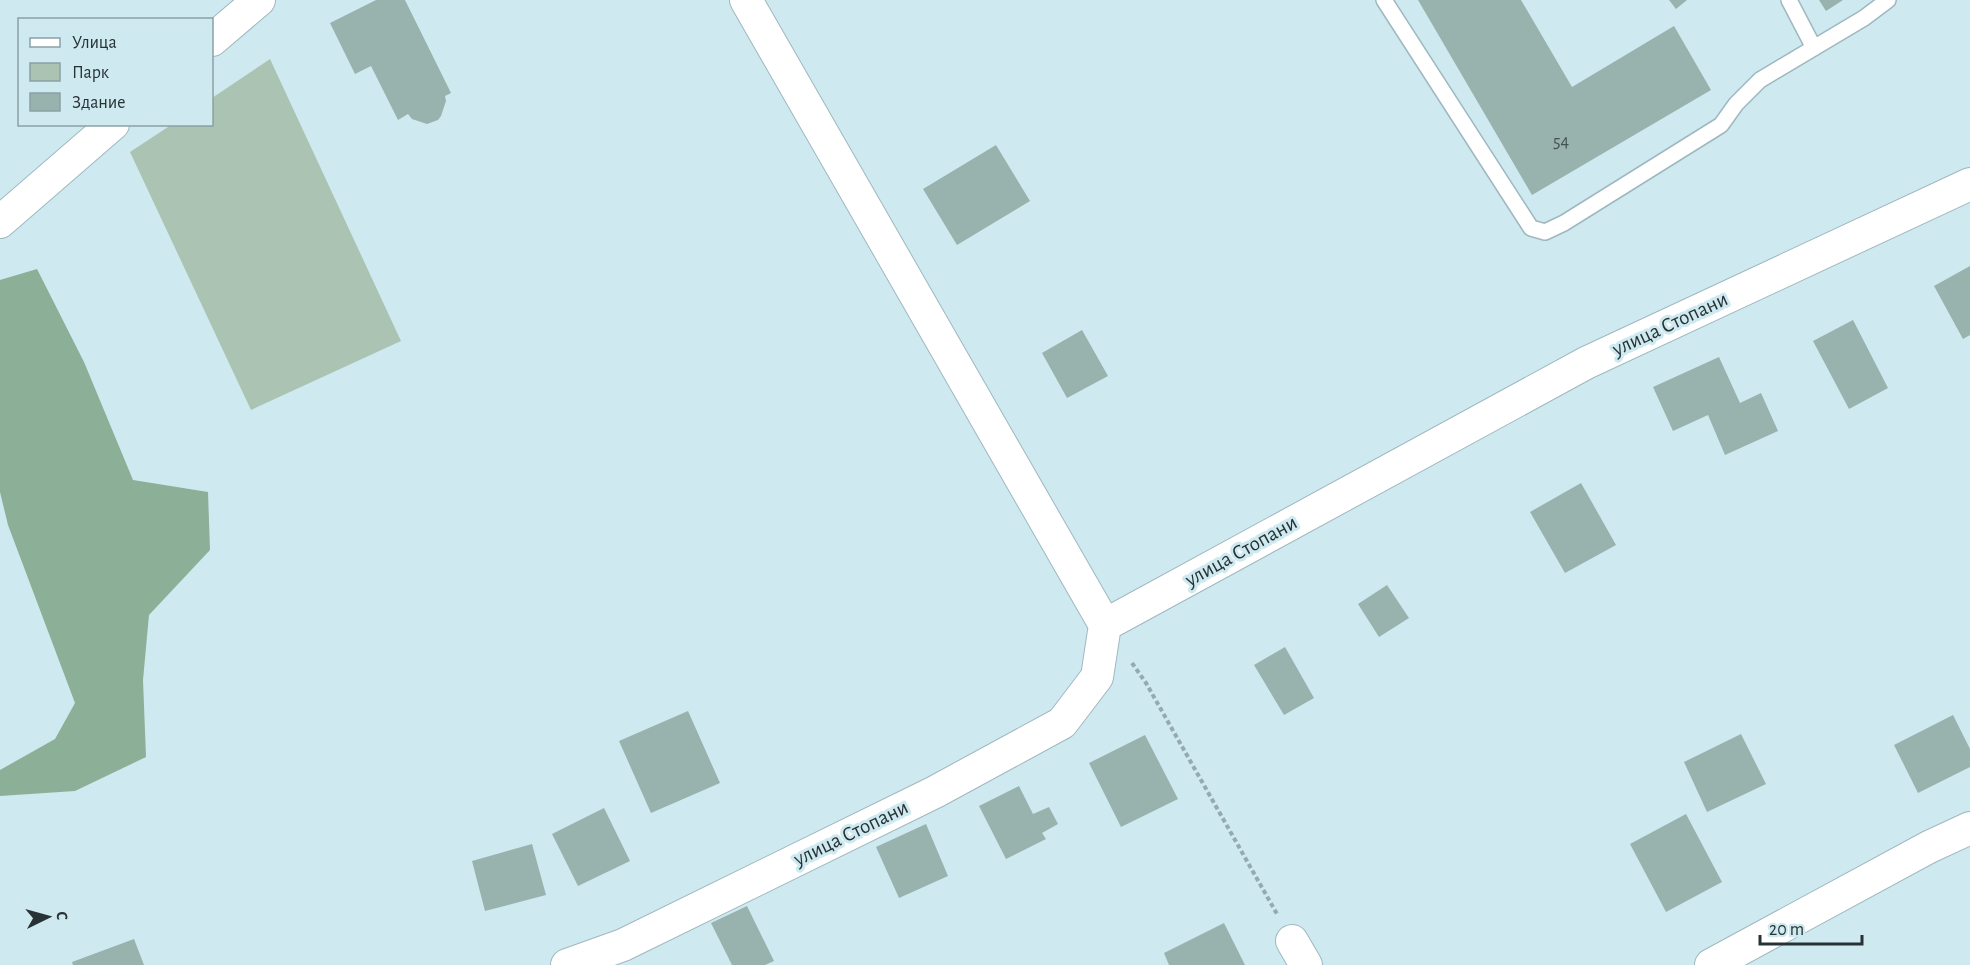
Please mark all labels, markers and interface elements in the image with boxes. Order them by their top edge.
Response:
legend [18,18,213,126]
text: Улица [72,34,117,52]
text: Парк [72,64,110,82]
text: Здание [72,94,126,112]
house number: 54 [1553,133,1569,151]
street label: улица Стопани [1608,288,1731,360]
street label: улица Стопани [1181,512,1301,591]
street label: улица Стопани [789,796,912,870]
north arrow [18,887,78,947]
scale bar [1760,908,1862,946]
text: С [54,911,70,921]
text: 20 m [1769,921,1804,939]

